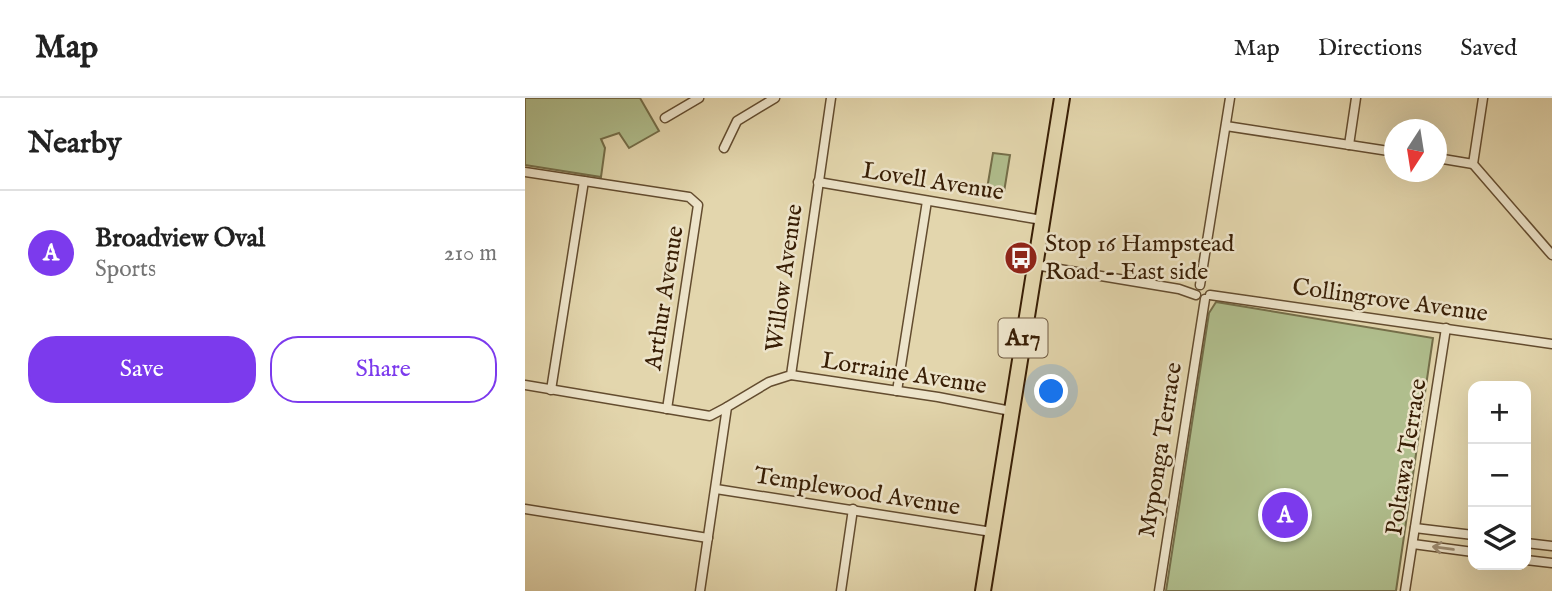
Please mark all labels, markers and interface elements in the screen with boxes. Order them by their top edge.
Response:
text: Map [35,27,98,69]
text: Map [1234,33,1280,64]
text: Directions [1318,33,1422,64]
text: Saved [1460,33,1517,64]
north arrow [1384,119,1447,182]
text: Nearby [28,125,121,163]
street label: Lovell Avenue [860,155,1006,209]
street label: Willow Avenue [759,202,811,354]
text: Broadview Oval [95,222,265,255]
street label: Arthur Avenue [638,224,692,373]
place label: Stop 16 Hampstead Road - East side [1045,229,1235,288]
text: A [43,239,59,268]
text: 210 m [444,239,497,268]
bus stop icon: Stop 16 Hampstead Road - East side [1002,239,1040,277]
text: Sports [95,255,156,284]
street label: Collingrove Avenue [1290,272,1490,330]
road number: A17 [999,318,1047,358]
button: Save [28,336,256,403]
button: Share [270,336,497,403]
street label: Lorraine Avenue [819,346,989,402]
street label: Myponga Terrace [1132,360,1190,540]
your location [1034,374,1068,408]
street label: Poltawa Terrace [1379,376,1435,538]
map controls [1468,381,1531,570]
button: + [1468,381,1531,444]
button: − [1468,444,1531,507]
street label: Templewood Avenue [752,460,962,524]
pin: A [1262,489,1308,541]
button: layers [1468,507,1531,570]
one-way arrow [1432,542,1455,555]

